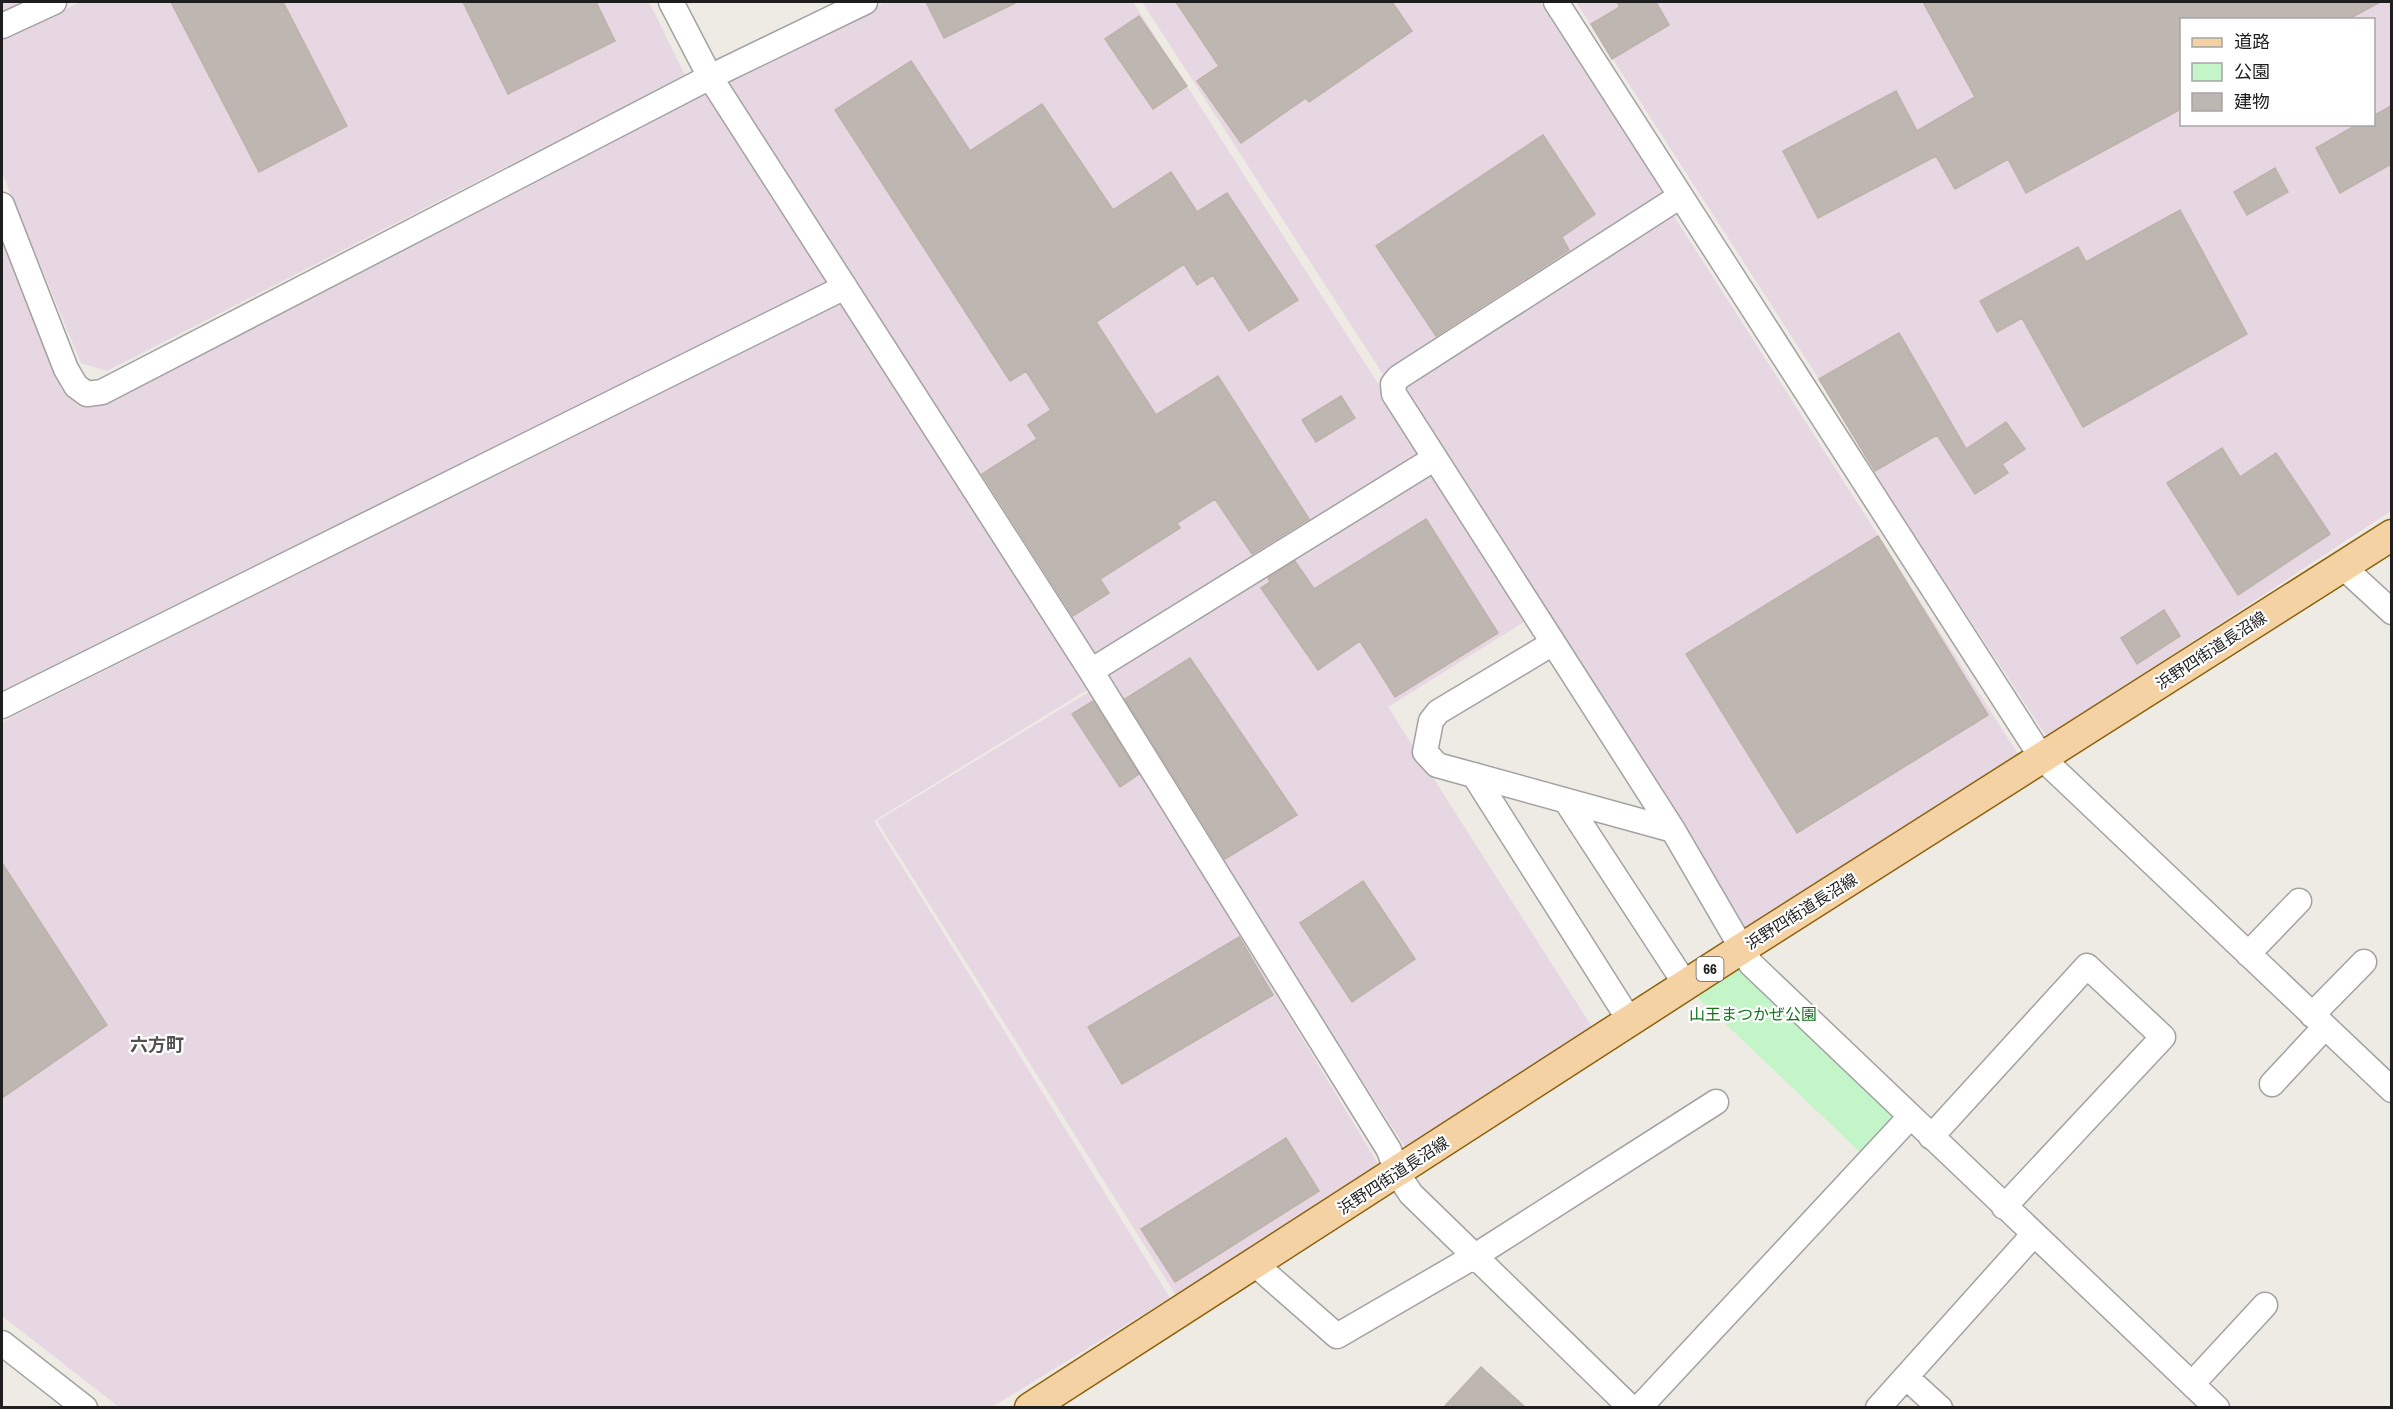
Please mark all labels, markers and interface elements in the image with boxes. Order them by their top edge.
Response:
legend [2180,18,2375,126]
text: 道路 [2234,29,2270,54]
text: 公園 [2234,59,2270,84]
text: 建物 [2234,89,2270,114]
street label: 浜野四街道長沼線 [2151,606,2271,694]
street label: 浜野四街道長沼線 [1741,868,1861,954]
road number: 66 [1696,957,1724,981]
park label: 山王まつかぜ公園 [1689,1003,1817,1025]
district label: 六方町 [130,1032,184,1057]
street label: 浜野四街道長沼線 [1333,1131,1453,1219]

